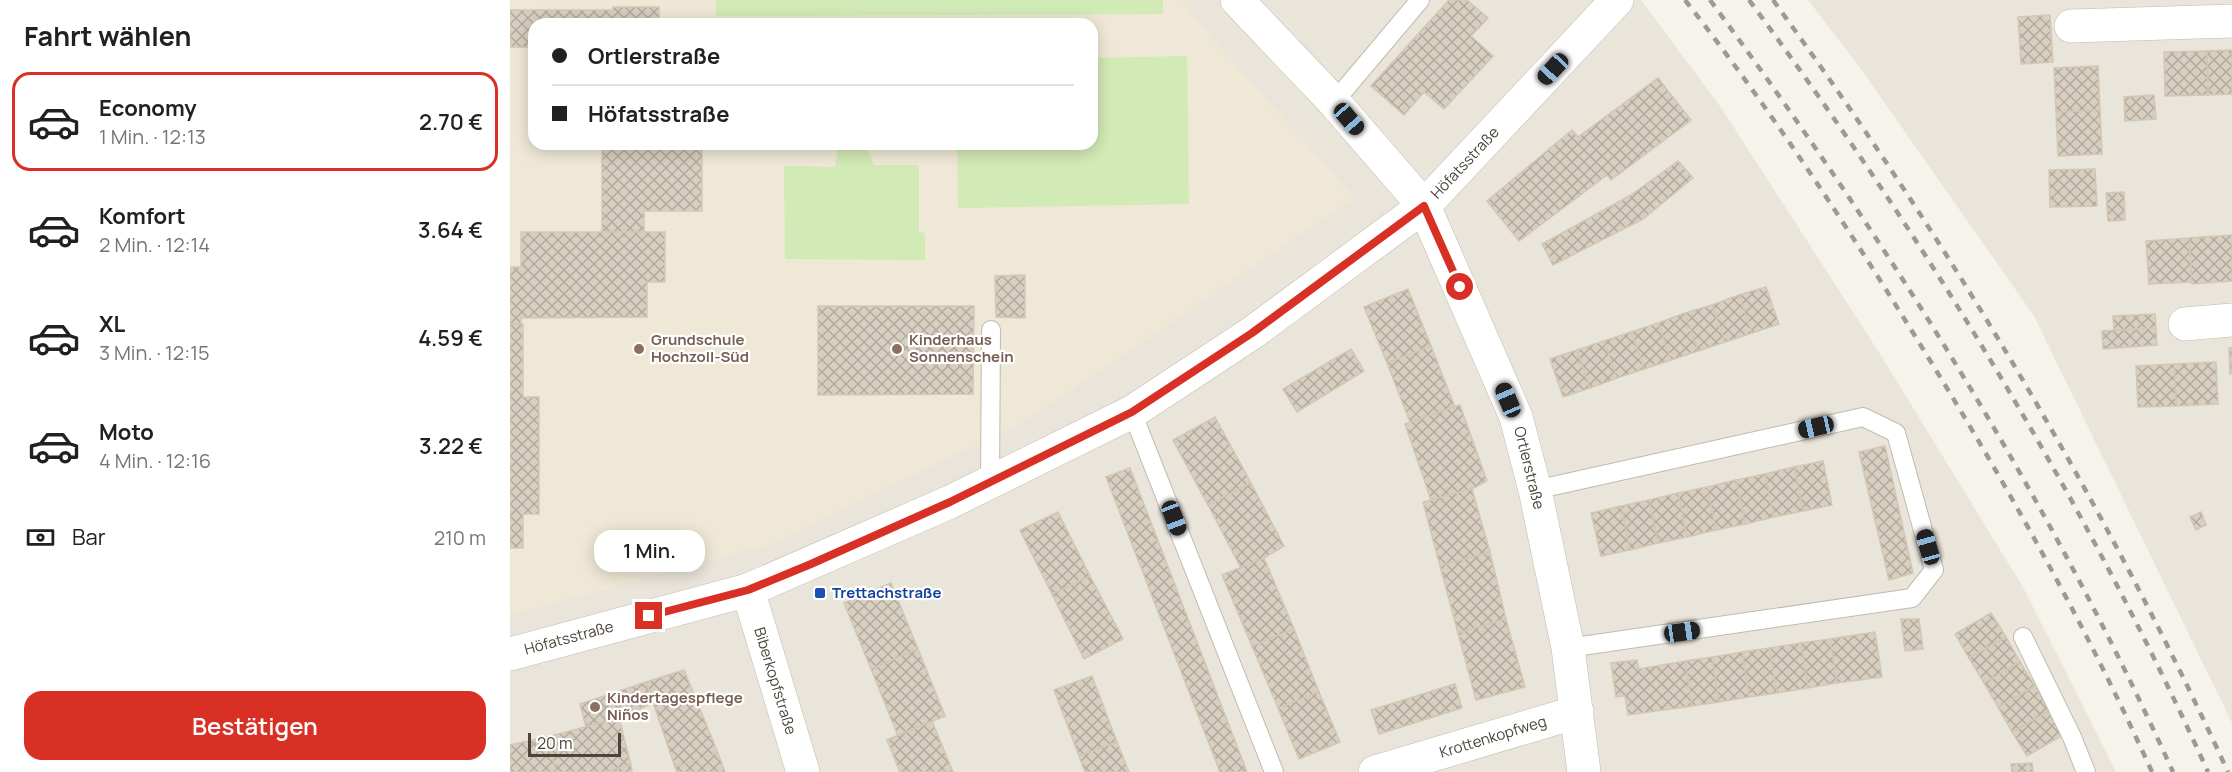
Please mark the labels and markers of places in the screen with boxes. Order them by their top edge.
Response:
place label: Grundschule Hochzoll-Süd [651,329,749,367]
place label: Kinderhaus Sonnenschein [909,329,1014,367]
marker: Grundschule Hochzoll-Süd [632,342,646,356]
marker: Kinderhaus Sonnenschein [890,342,904,356]
place label: Trettachstraße [832,582,942,603]
marker: Trettachstraße [813,586,827,600]
place label: Kindertagespflege Niños [607,687,743,725]
marker: Kindertagespflege Niños [588,700,602,714]

